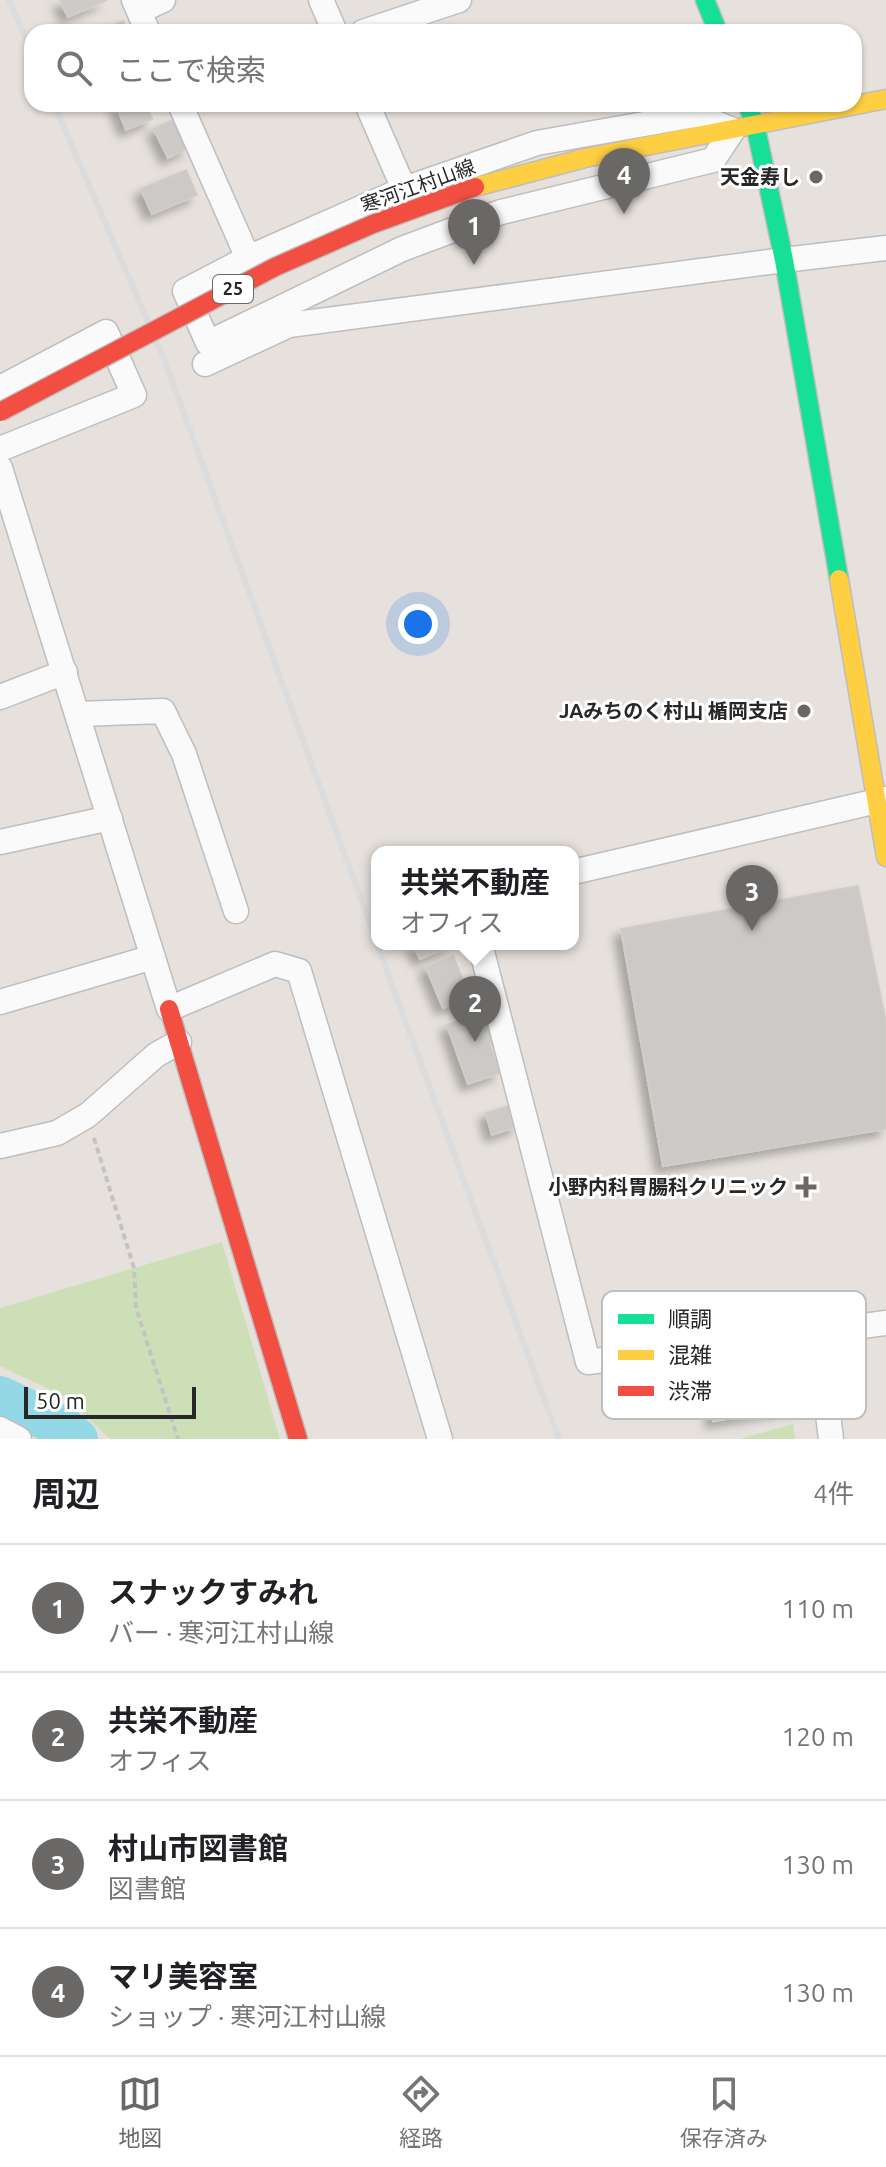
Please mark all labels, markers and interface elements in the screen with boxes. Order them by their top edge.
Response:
search box [24,24,862,112]
icon: search [52,46,96,90]
text: ここで検索 [116,53,266,87]
pin: 4 [598,148,650,214]
street label: 寒河江村山線 [358,154,478,217]
place label: 天金寿し [720,165,800,188]
marker: 天金寿し [807,168,825,186]
pin: 1 [448,199,500,265]
road number: 25 [213,275,253,303]
your location [398,604,438,644]
place label: JAみちのく村山 楯岡支店 [559,699,788,722]
marker: JAみちのく村山 楯岡支店 [795,702,813,720]
popup [371,846,579,950]
text: 共栄不動産 [400,865,550,899]
pin: 3 [726,865,778,931]
text: オフィス [400,908,503,937]
pin: 2 [449,976,501,1042]
place label: 小野内科胃腸科クリニック [548,1175,788,1198]
marker: 小野内科胃腸科クリニック [795,1176,817,1198]
legend [602,1291,866,1419]
text: 順調 [668,1306,712,1331]
text: 混雑 [668,1342,712,1367]
text: 渋滞 [668,1378,712,1403]
scale bar [24,1383,196,1419]
text: 50 m [36,1388,85,1413]
text: 周辺 [32,1474,100,1512]
text: 4件 [813,1479,854,1508]
text: スナックすみれ [108,1575,318,1609]
text: 1 [51,1594,65,1623]
text: 110 m [782,1594,854,1623]
text: バー · 寒河江村山線 [108,1618,334,1647]
text: 共栄不動産 [108,1703,258,1737]
text: 2 [51,1722,65,1751]
text: 120 m [782,1722,854,1751]
text: オフィス [108,1746,211,1775]
text: 村山市図書館 [108,1831,288,1865]
text: 3 [51,1850,65,1879]
text: 130 m [782,1850,854,1879]
text: 図書館 [108,1874,186,1903]
text: マリ美容室 [108,1959,258,1993]
text: 4 [51,1978,65,2007]
text: 130 m [782,1978,854,2007]
text: ショップ · 寒河江村山線 [108,2002,386,2031]
tab: 地図 [118,2072,162,2152]
tab: 経路 [399,2072,443,2152]
tab: 保存済み [680,2072,768,2152]

